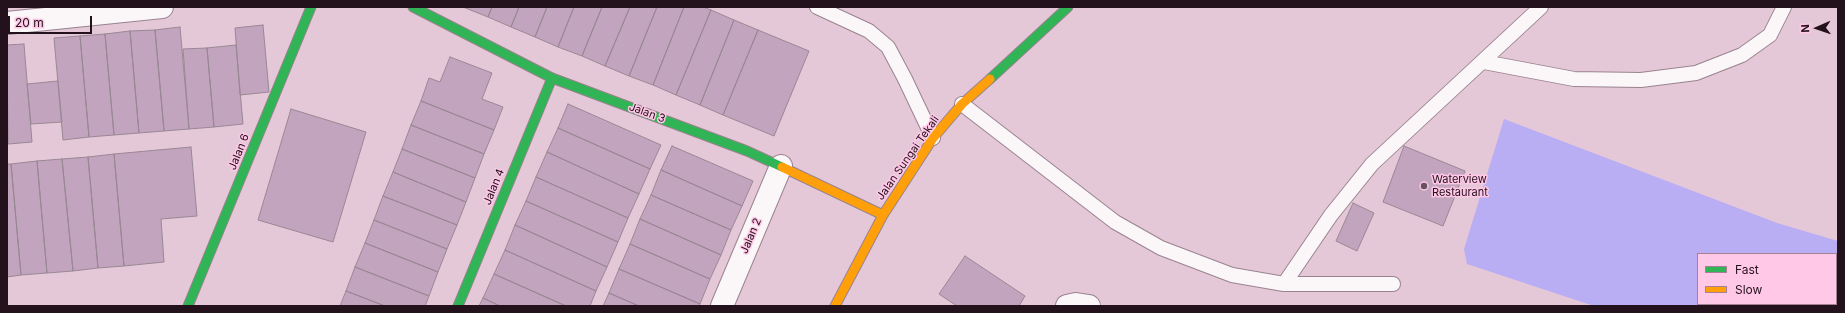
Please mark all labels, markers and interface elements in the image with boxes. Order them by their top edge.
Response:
scale bar [10,8,94,34]
north arrow [1797,8,1837,48]
text: 20 m [15,15,44,30]
text: N [1798,24,1812,33]
street label: Jalan 3 [627,100,667,126]
street label: Jalan Sungai Tekali [874,113,942,203]
street label: Jalan 6 [226,132,252,172]
street label: Jalan 4 [481,167,507,207]
place label: Waterview Restaurant [1432,173,1488,199]
marker: Waterview Restaurant [1419,181,1429,191]
street label: Jalan 2 [738,216,764,256]
legend [1697,253,1837,305]
text: Fast [1735,262,1759,277]
text: Slow [1735,282,1762,297]

